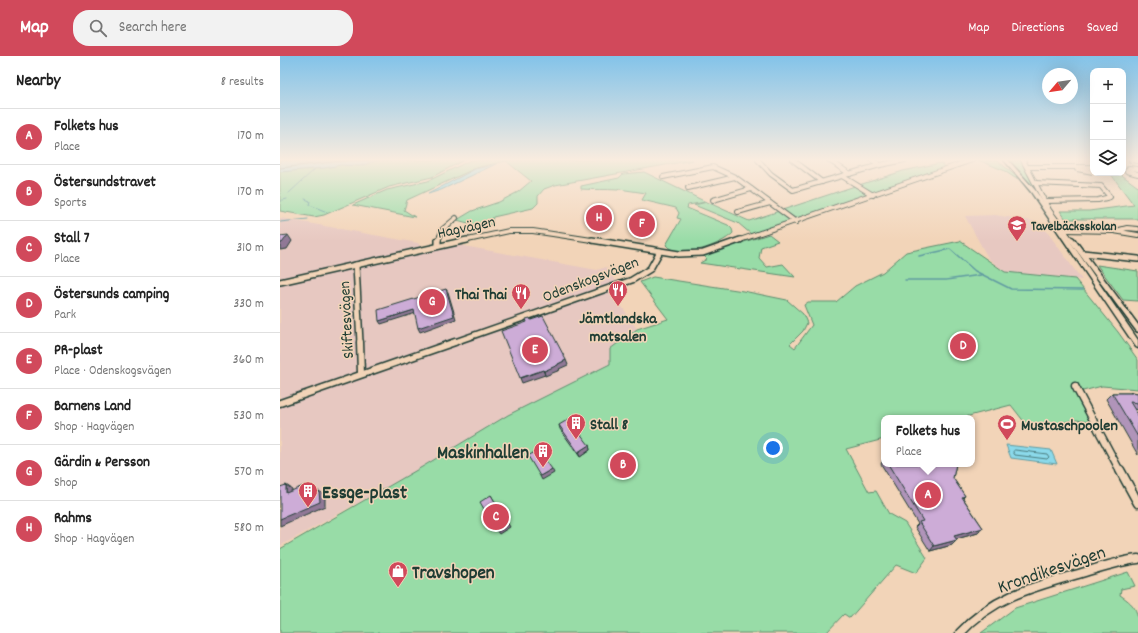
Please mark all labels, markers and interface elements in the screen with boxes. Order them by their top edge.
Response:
search box [73,10,353,46]
text: Map [20,15,49,42]
icon: search [87,17,109,39]
text: Search here [119,17,187,39]
text: Map [968,18,990,38]
text: Directions [1012,18,1065,38]
text: Saved [1087,18,1118,38]
north arrow [1042,68,1078,104]
map controls [1090,68,1126,176]
button: + [1090,68,1126,104]
text: Nearby [16,70,60,94]
text: 8 results [221,73,264,92]
button: − [1090,104,1126,140]
text: Folkets hus [54,116,119,138]
text: A [25,127,33,146]
text: 170 m [237,127,264,146]
text: Place [54,138,80,157]
button: layers [1090,140,1126,176]
text: Östersundstravet [54,172,156,194]
text: B [26,183,32,202]
text: 170 m [237,183,264,202]
text: Sports [54,194,87,213]
pin: H [586,203,612,233]
pin: F [629,209,655,239]
street label: Hagvägen [435,211,498,246]
school or university icon: Tavelbäcksskolan [1006,214,1028,242]
place label: Tavelbäcksskolan [1031,218,1116,237]
text: Stall 7 [54,228,90,250]
text: C [26,239,32,258]
text: 310 m [236,239,264,258]
text: Place [54,250,80,269]
street label: Odenskogsvägen [539,251,642,309]
restaurant icon: Jämtlandska matsalen [607,279,629,307]
street label: Skiftesvägen [334,280,361,359]
restaurant icon: Thai Thai [510,282,532,310]
text: Östersunds camping [54,284,169,306]
place label: Thai Thai [455,284,507,307]
pin: G [419,287,445,317]
text: D [26,295,32,314]
text: 330 m [233,295,264,314]
text: Park [54,306,76,325]
place label: Jämtlandska matsalen [579,308,658,349]
pin: D [950,331,976,361]
pin: E [522,335,548,365]
text: PR-plast [54,340,103,362]
text: E [26,351,32,370]
text: 360 m [233,351,264,370]
text: Place · Odenskogsvägen [54,362,171,381]
text: Barnens Land [54,396,131,418]
text: F [26,407,32,426]
text: 530 m [233,407,264,426]
building icon: Stall 8 [565,412,587,440]
sports icon: Mustaschpoolen [996,413,1018,441]
place label: Stall 8 [590,414,629,437]
popup [881,415,975,467]
place label: Mustaschpoolen [1021,415,1118,438]
text: Shop · Hagvägen [54,418,134,437]
text: Folkets hus [896,421,960,443]
your location [763,438,783,458]
building icon: Maskinhallen [532,440,554,468]
place label: Maskinhallen [437,441,529,468]
text: Place [896,443,922,462]
pin: B [610,450,636,480]
text: Gärdin & Persson [54,452,150,474]
text: G [26,463,32,482]
text: 570 m [234,463,264,482]
text: Shop [54,474,77,493]
building icon: Essge-plast [297,480,319,508]
pin: A [915,480,941,510]
place label: Essge-plast [322,481,407,508]
pin: C [483,502,509,532]
text: Rahms [54,508,92,530]
text: H [26,519,32,538]
text: 580 m [234,519,264,538]
text: Shop · Hagvägen [54,530,134,549]
street label: Krondikesvägen [995,540,1110,602]
shop icon: Travshopen [387,560,409,588]
place label: Travshopen [412,561,495,588]

